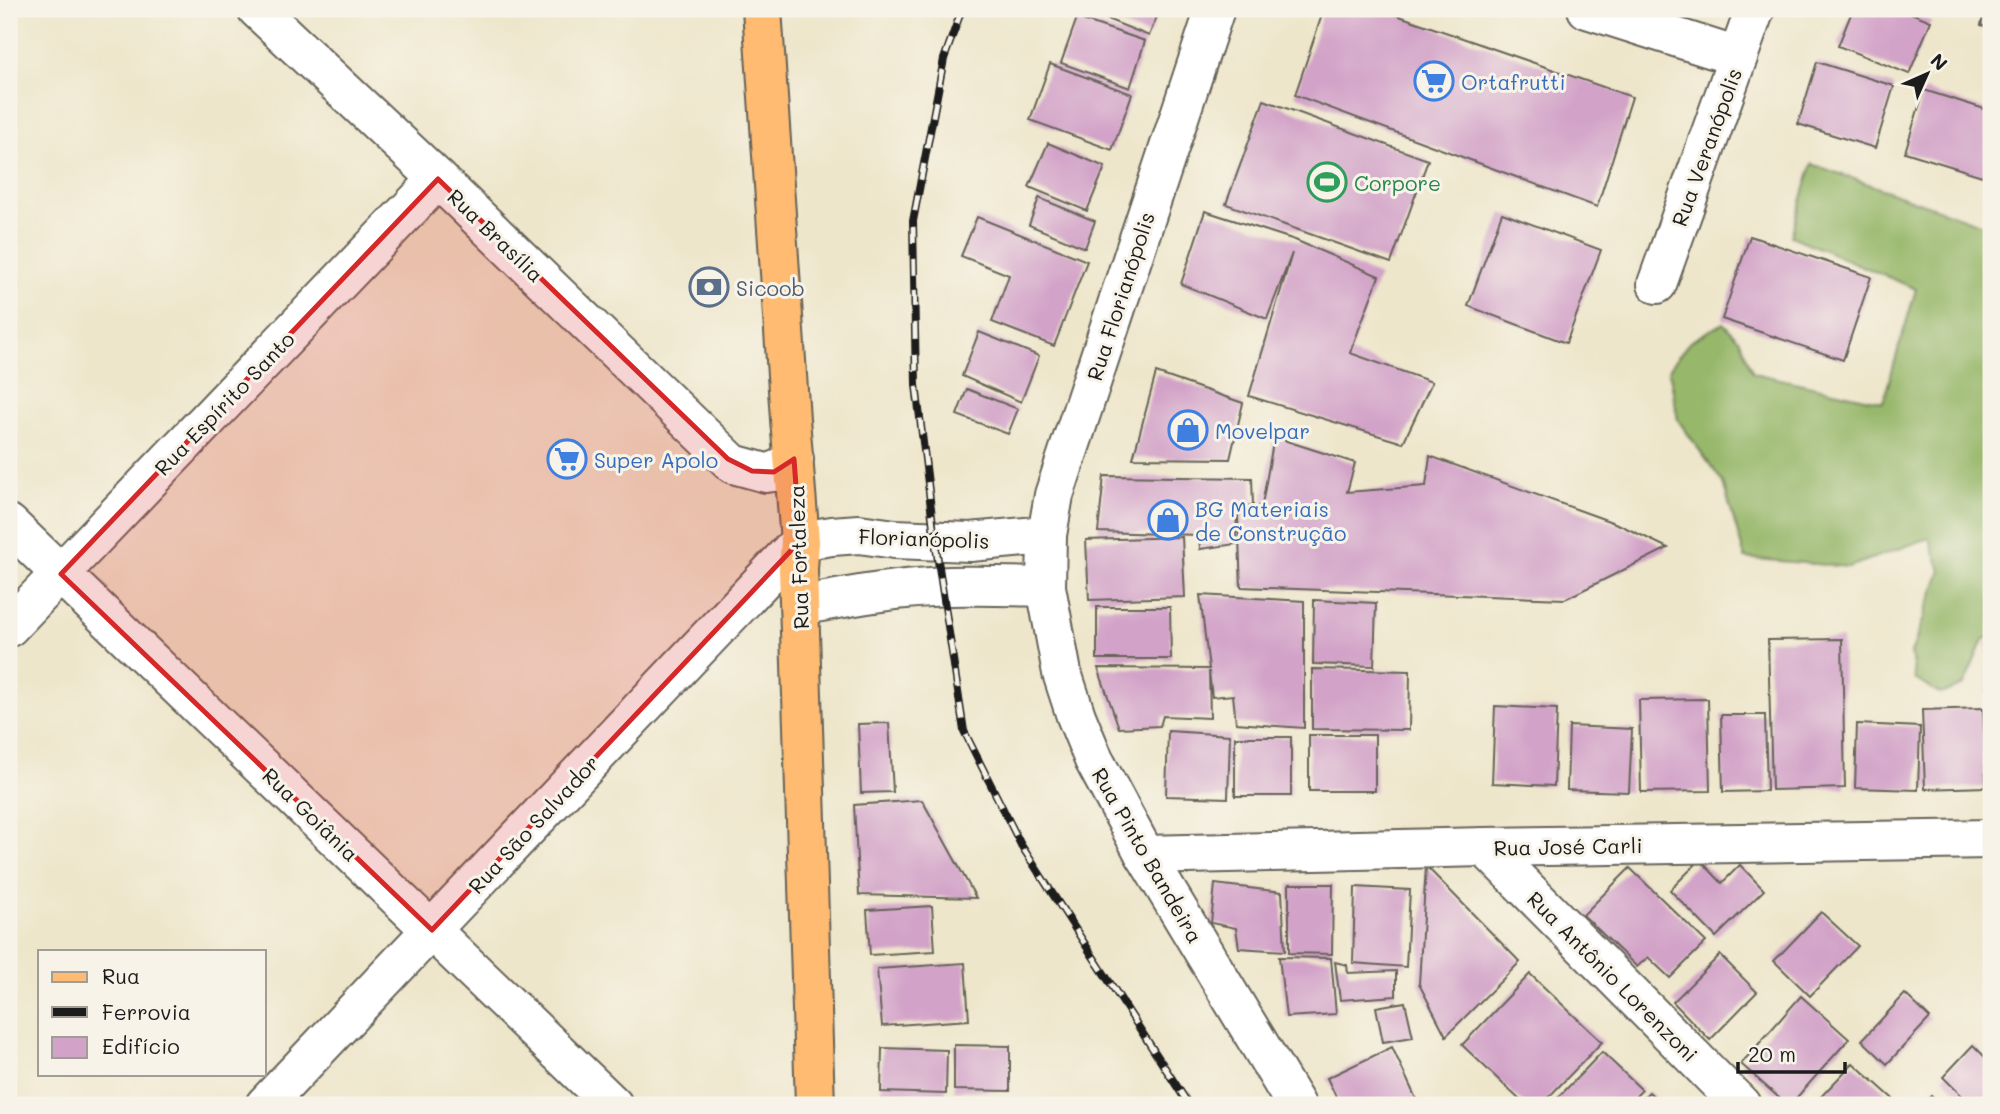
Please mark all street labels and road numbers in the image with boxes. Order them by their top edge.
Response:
street label: Rua Veranópolis [1665,64,1747,230]
street label: Rua Brasília [442,183,550,287]
street label: Rua Florianópolis [1080,208,1160,384]
street label: Rua Espírito Santo [148,325,300,481]
street label: Rua Fortaleza [782,484,814,630]
street label: Florianópolis [858,522,990,554]
street label: Rua São Salvador [462,749,604,899]
street label: Rua Goiânia [257,761,365,867]
street label: Rua Pinto Bandeira [1087,762,1209,948]
street label: Rua José Carli [1493,831,1643,861]
street label: Rua Antônio Lorenzoni [1522,885,1704,1067]

